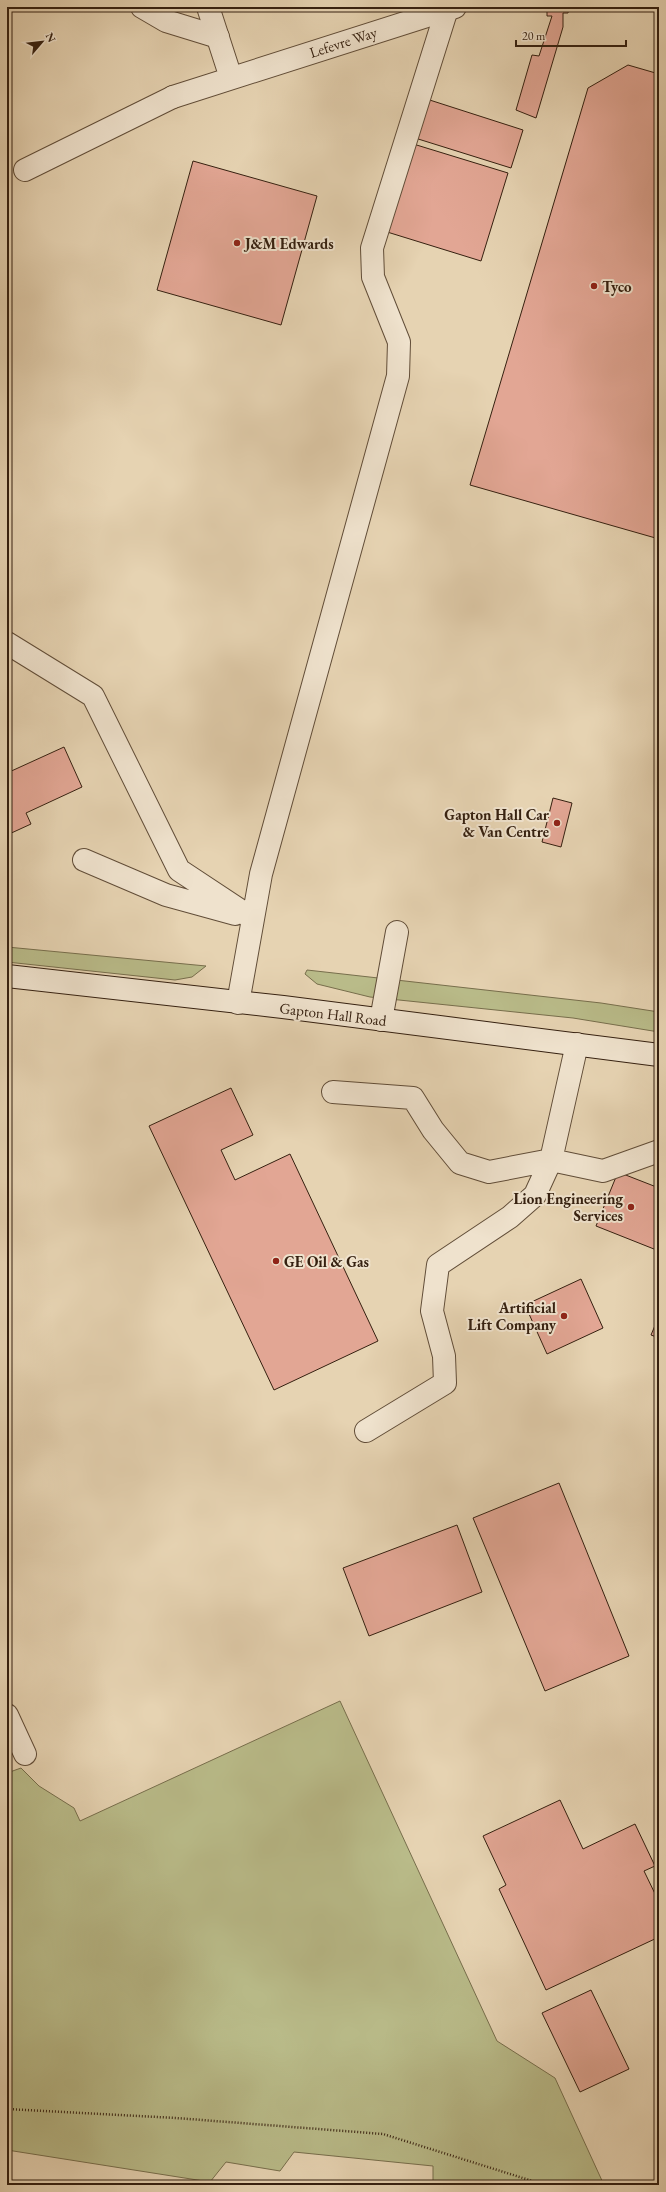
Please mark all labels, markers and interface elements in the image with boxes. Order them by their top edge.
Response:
north arrow [22,22,62,62]
street label: Lefevre Way [307,22,380,62]
scale bar [516,22,626,48]
text: 20 m [522,28,546,44]
text: N [43,30,59,45]
place label: J&M Edwards [243,234,334,253]
marker: J&M Edwards [232,238,242,248]
place label: Tyco [602,277,632,296]
marker: Tyco [589,281,599,291]
place label: Gapton Hall Car & Van Centre [444,805,550,841]
marker: Gapton Hall Car & Van Centre [552,818,562,828]
street label: Gapton Hall Road [278,998,388,1030]
place label: Lion Engineering Services [514,1189,623,1225]
marker: Lion Engineering Services [626,1202,636,1212]
place label: GE Oil & Gas [284,1252,369,1271]
marker: GE Oil & Gas [271,1256,281,1266]
place label: Artificial Lift Company [468,1298,557,1334]
marker: Artificial Lift Company [559,1311,569,1321]

